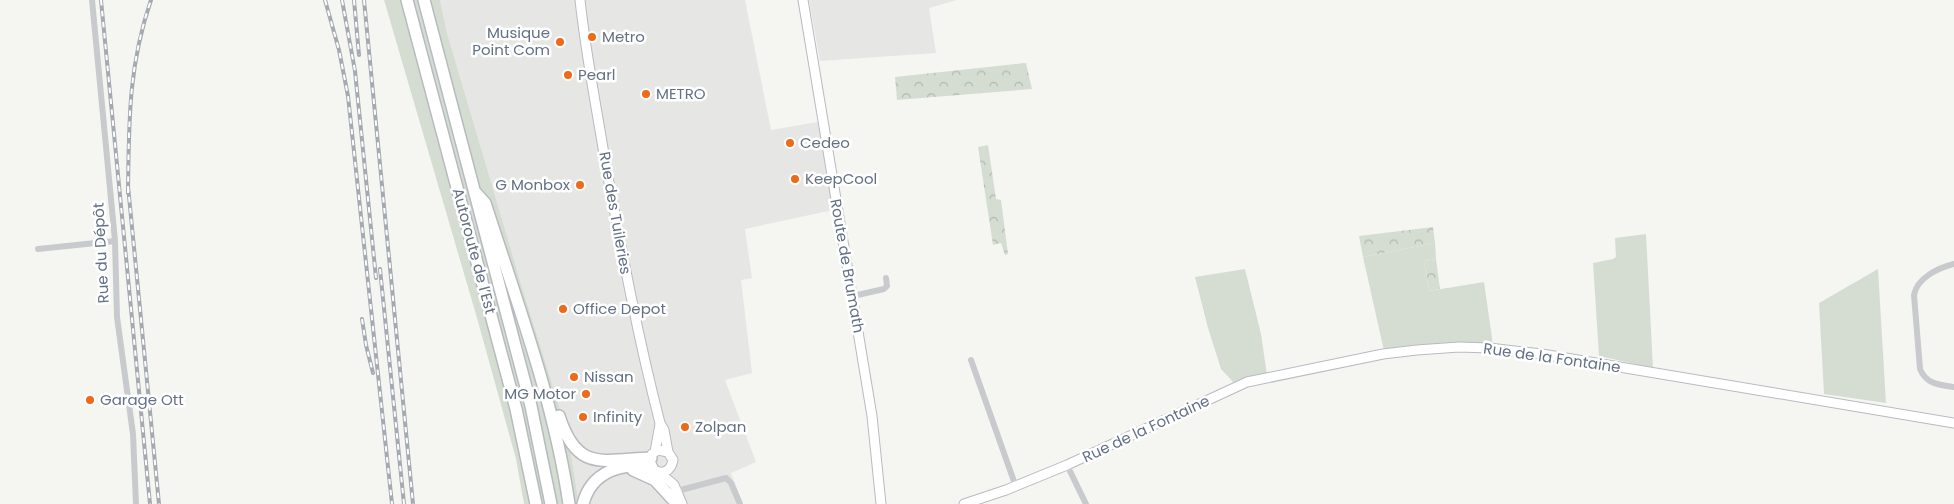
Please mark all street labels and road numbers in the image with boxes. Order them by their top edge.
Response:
street label: Rue des Tuileries [594,150,637,276]
street label: Autoroute de l’Est [448,185,501,316]
street label: Route de Brumath [825,197,870,334]
street label: Rue du Dépôt [87,202,114,304]
street label: Rue de la Fontaine [1482,337,1622,378]
street label: Rue de la Fontaine [1079,390,1213,467]

